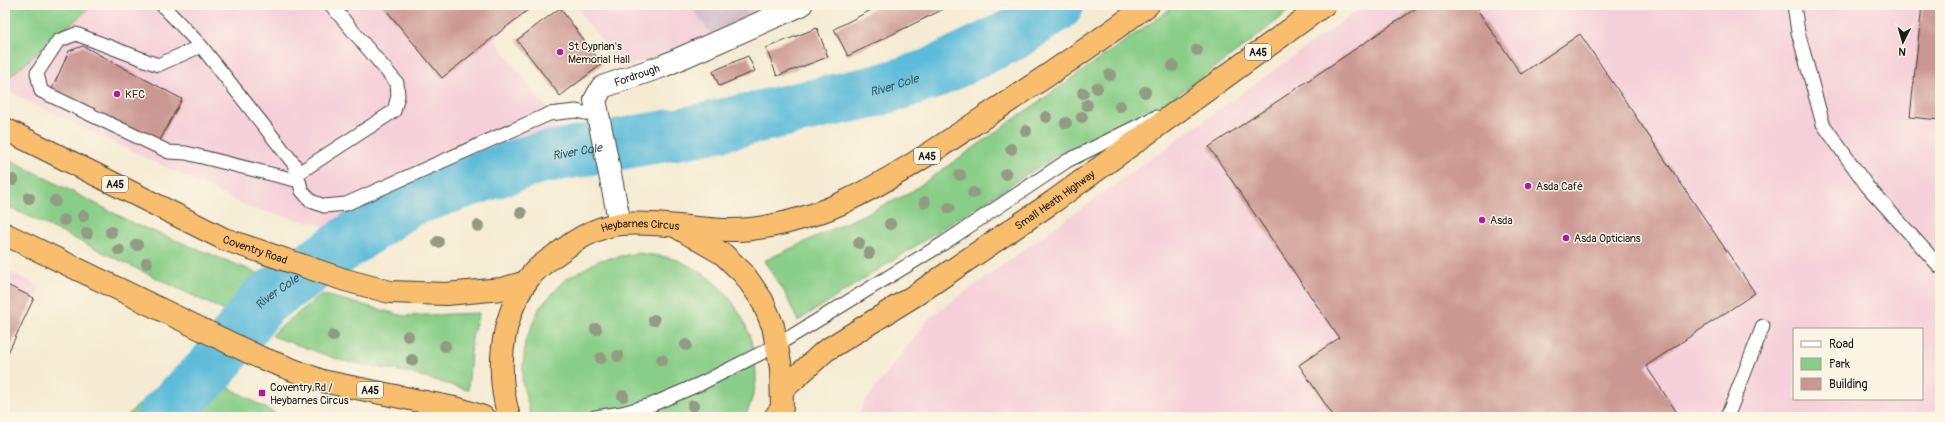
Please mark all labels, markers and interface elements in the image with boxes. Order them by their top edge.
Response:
north arrow [1883,22,1923,62]
place label: St Cyprian's Memorial Hall [568,40,630,66]
road number: A45 [1245,44,1271,60]
text: N [1897,45,1906,58]
marker: St Cyprian's Memorial Hall [555,47,565,57]
street label: Fordrough [613,62,661,89]
water label: River Cole [869,71,922,100]
place label: KFC [125,88,145,101]
marker: KFC [112,89,122,99]
water label: River Cole [551,140,604,164]
road number: A45 [914,148,940,164]
street label: Small Heath Highway [1012,167,1098,233]
road number: A45 [102,176,128,192]
place label: Asda Café [1536,180,1583,193]
marker: Asda Café [1523,181,1533,191]
place label: Asda [1490,214,1513,227]
marker: Asda [1477,215,1487,225]
street label: Heybarnes Circus [599,217,680,235]
place label: Asda Opticians [1574,232,1641,245]
street label: Coventry Road [221,233,289,267]
marker: Asda Opticians [1561,233,1571,243]
water label: River Cole [252,271,303,313]
legend [1793,328,1923,400]
text: Road [1829,337,1854,352]
text: Park [1829,357,1850,372]
text: Building [1829,377,1868,392]
place label: Coventry Rd / Heybarnes Circus [270,381,349,407]
road number: A45 [357,382,383,398]
marker: Coventry Rd / Heybarnes Circus [257,388,267,398]

